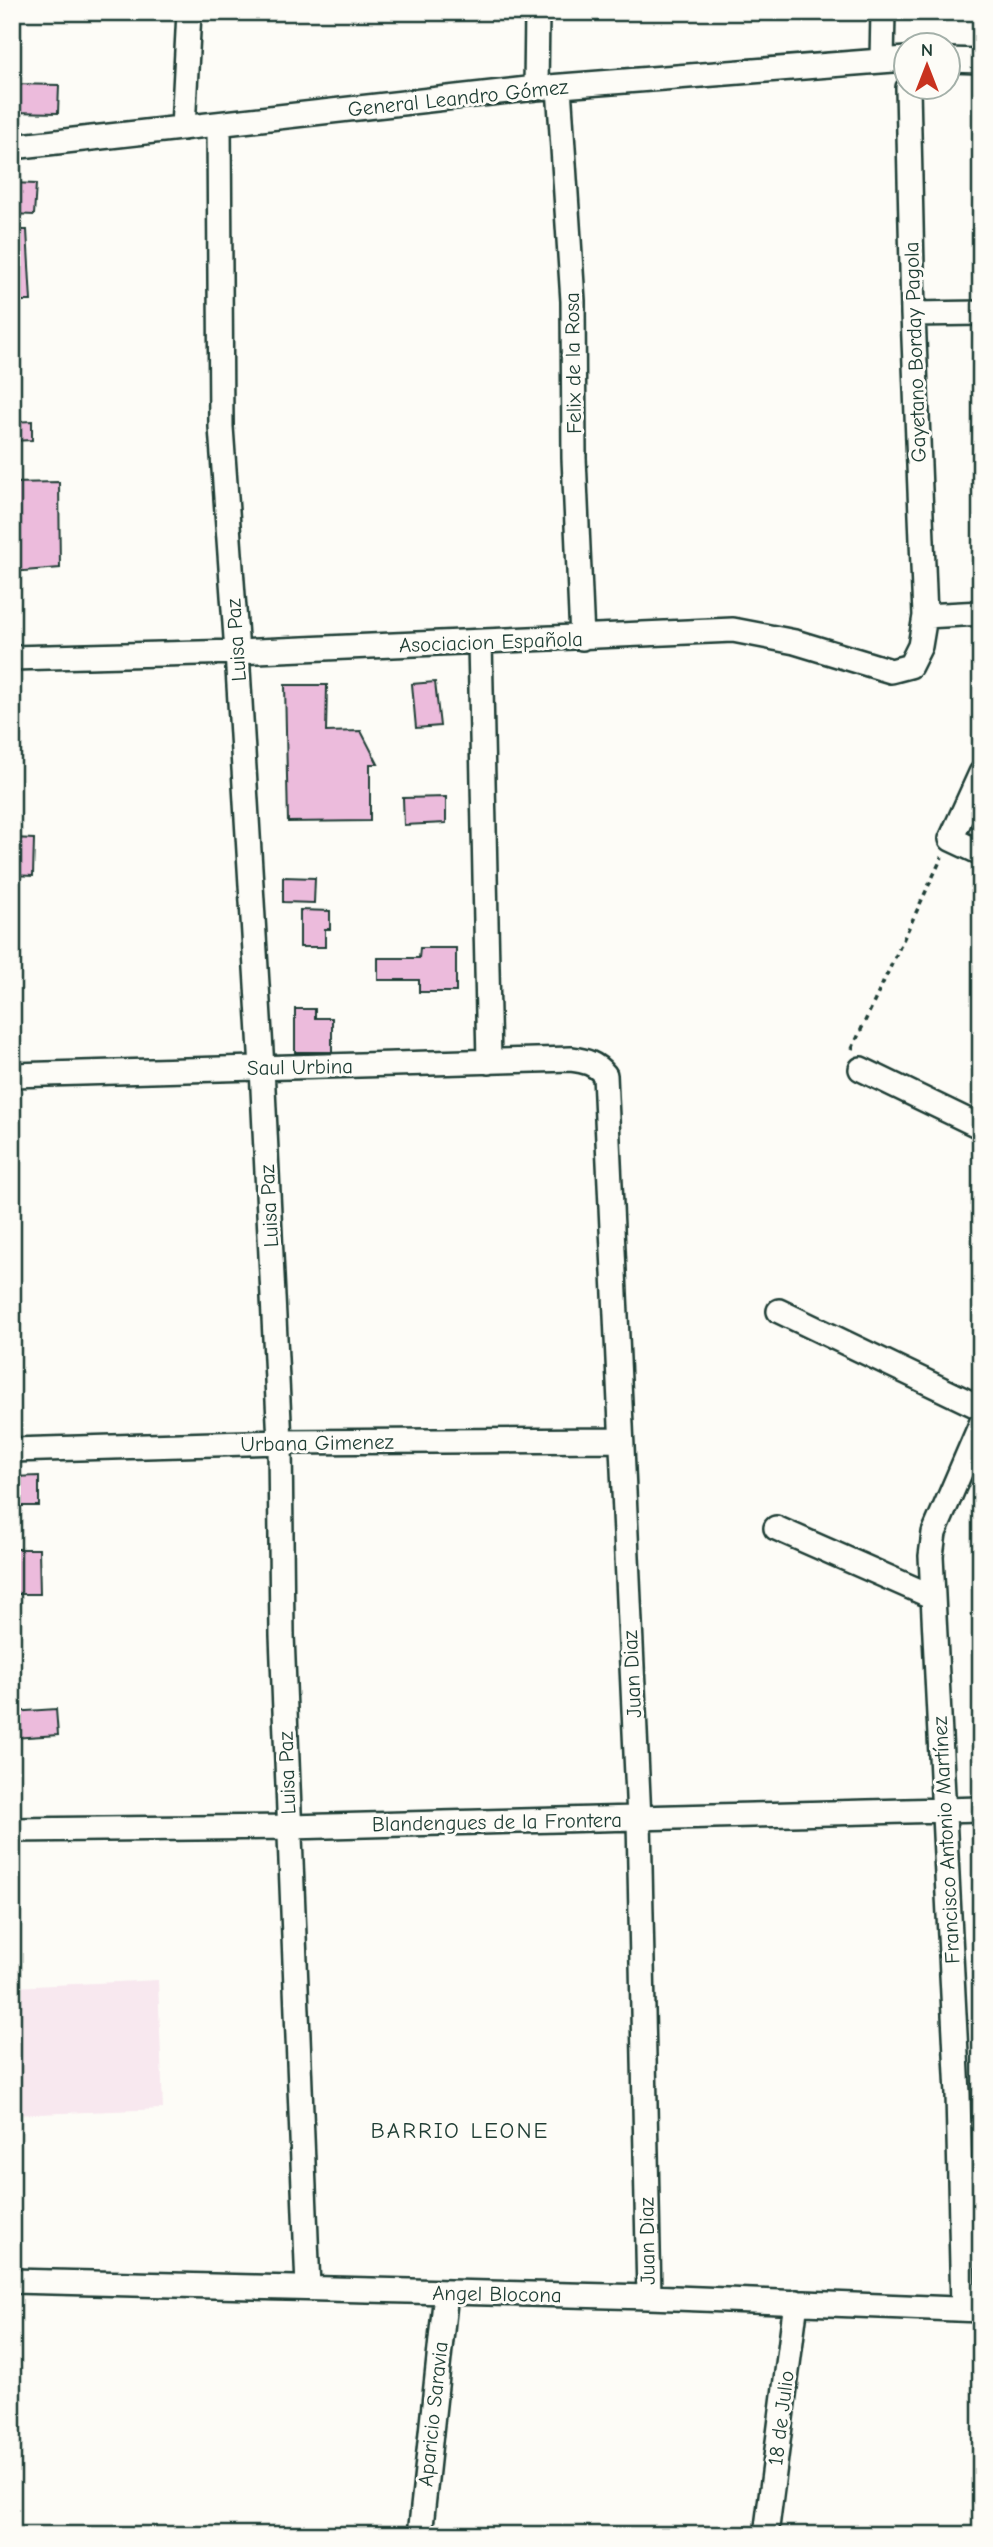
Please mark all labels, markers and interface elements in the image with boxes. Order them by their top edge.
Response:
north arrow [892,32,962,102]
text: N [921,39,933,61]
street label: General Leandro Gómez [347,74,569,122]
street label: Gayetano Borday Pagola [899,241,931,463]
street label: Felix de la Rosa [560,292,586,434]
street label: Luisa Paz [221,598,251,682]
street label: Asociacion Española [399,627,583,657]
street label: Saul Urbina [247,1054,353,1080]
street label: Luisa Paz [255,1164,283,1248]
street label: Urbana Gimenez [240,1430,394,1456]
street label: Juan Diaz [618,1630,646,1718]
street label: Francisco Antonio Martínez [928,1716,964,1964]
street label: Luisa Paz [274,1731,300,1815]
street label: Blandengues de la Frontera [372,1808,622,1836]
district label: BARRIO LEONE [371,2117,549,2144]
street label: Juan Diaz [634,2197,660,2285]
street label: Angel Blocona [432,2281,562,2307]
street label: Aparicio Saravia [413,2340,453,2488]
street label: 18 de Julio [763,2369,799,2467]

